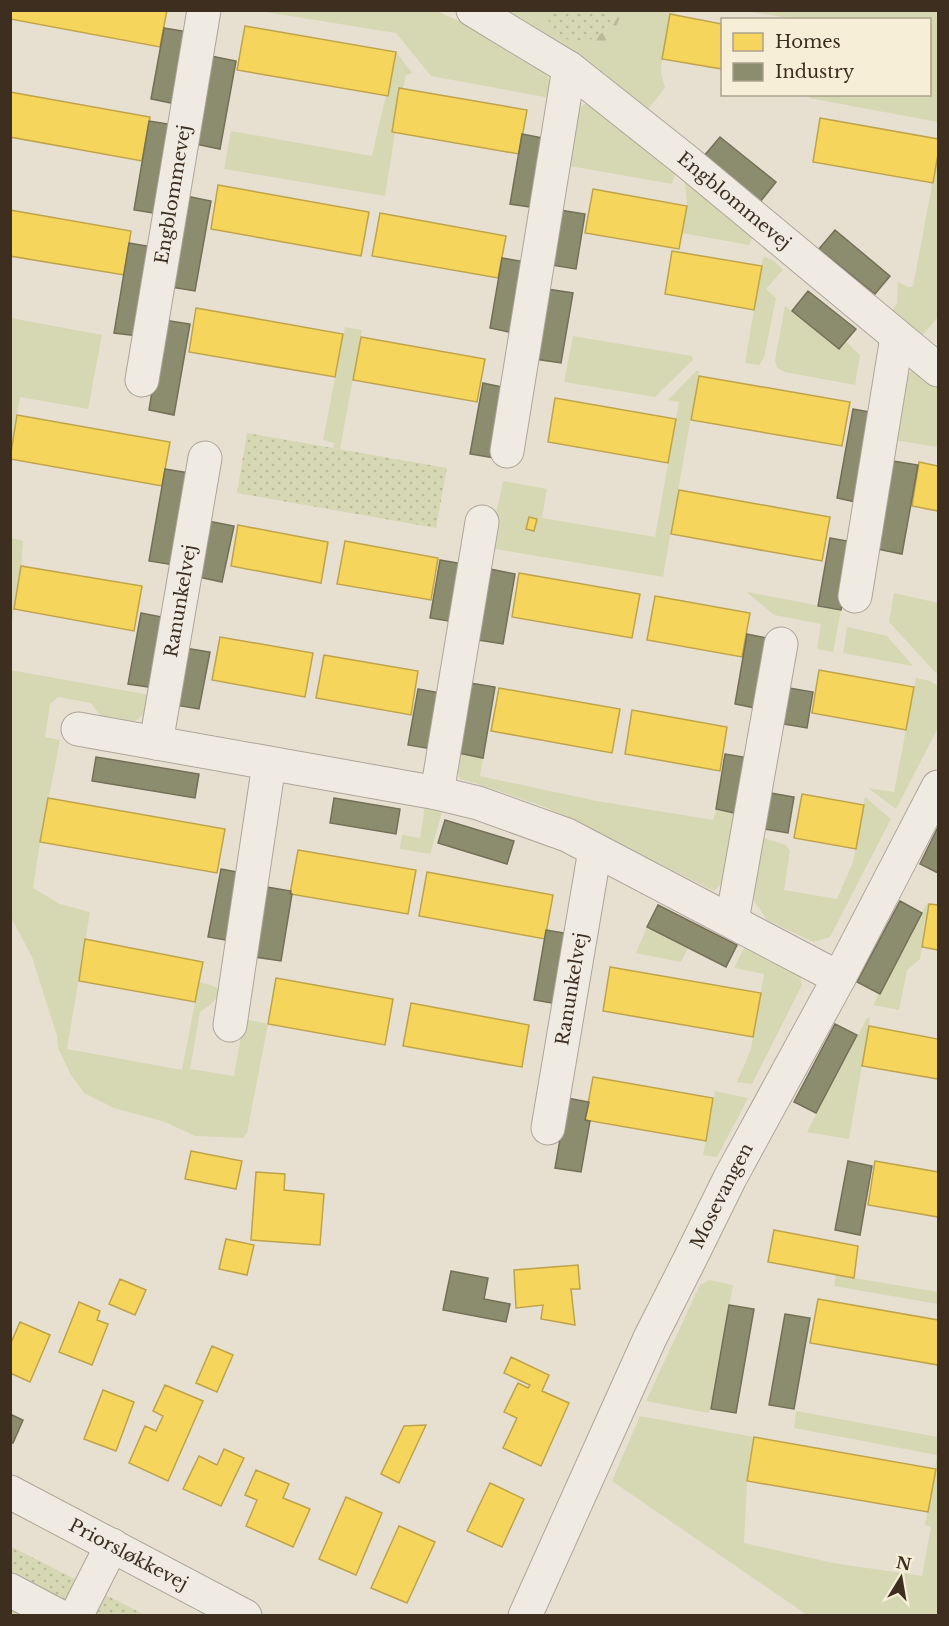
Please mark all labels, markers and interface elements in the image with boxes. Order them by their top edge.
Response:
legend [721,18,931,96]
text: Homes [775,31,841,53]
text: Industry [775,61,855,83]
street label: Engblommevej [151,123,196,266]
street label: Engblommevej [673,147,795,254]
street label: Ranunkelvej [160,543,201,659]
street label: Ranunkelvej [551,931,592,1047]
street label: Mosevangen [686,1139,758,1252]
street label: Priorsløkkevej [65,1514,192,1595]
north arrow [871,1548,931,1608]
text: N [895,1552,913,1575]

